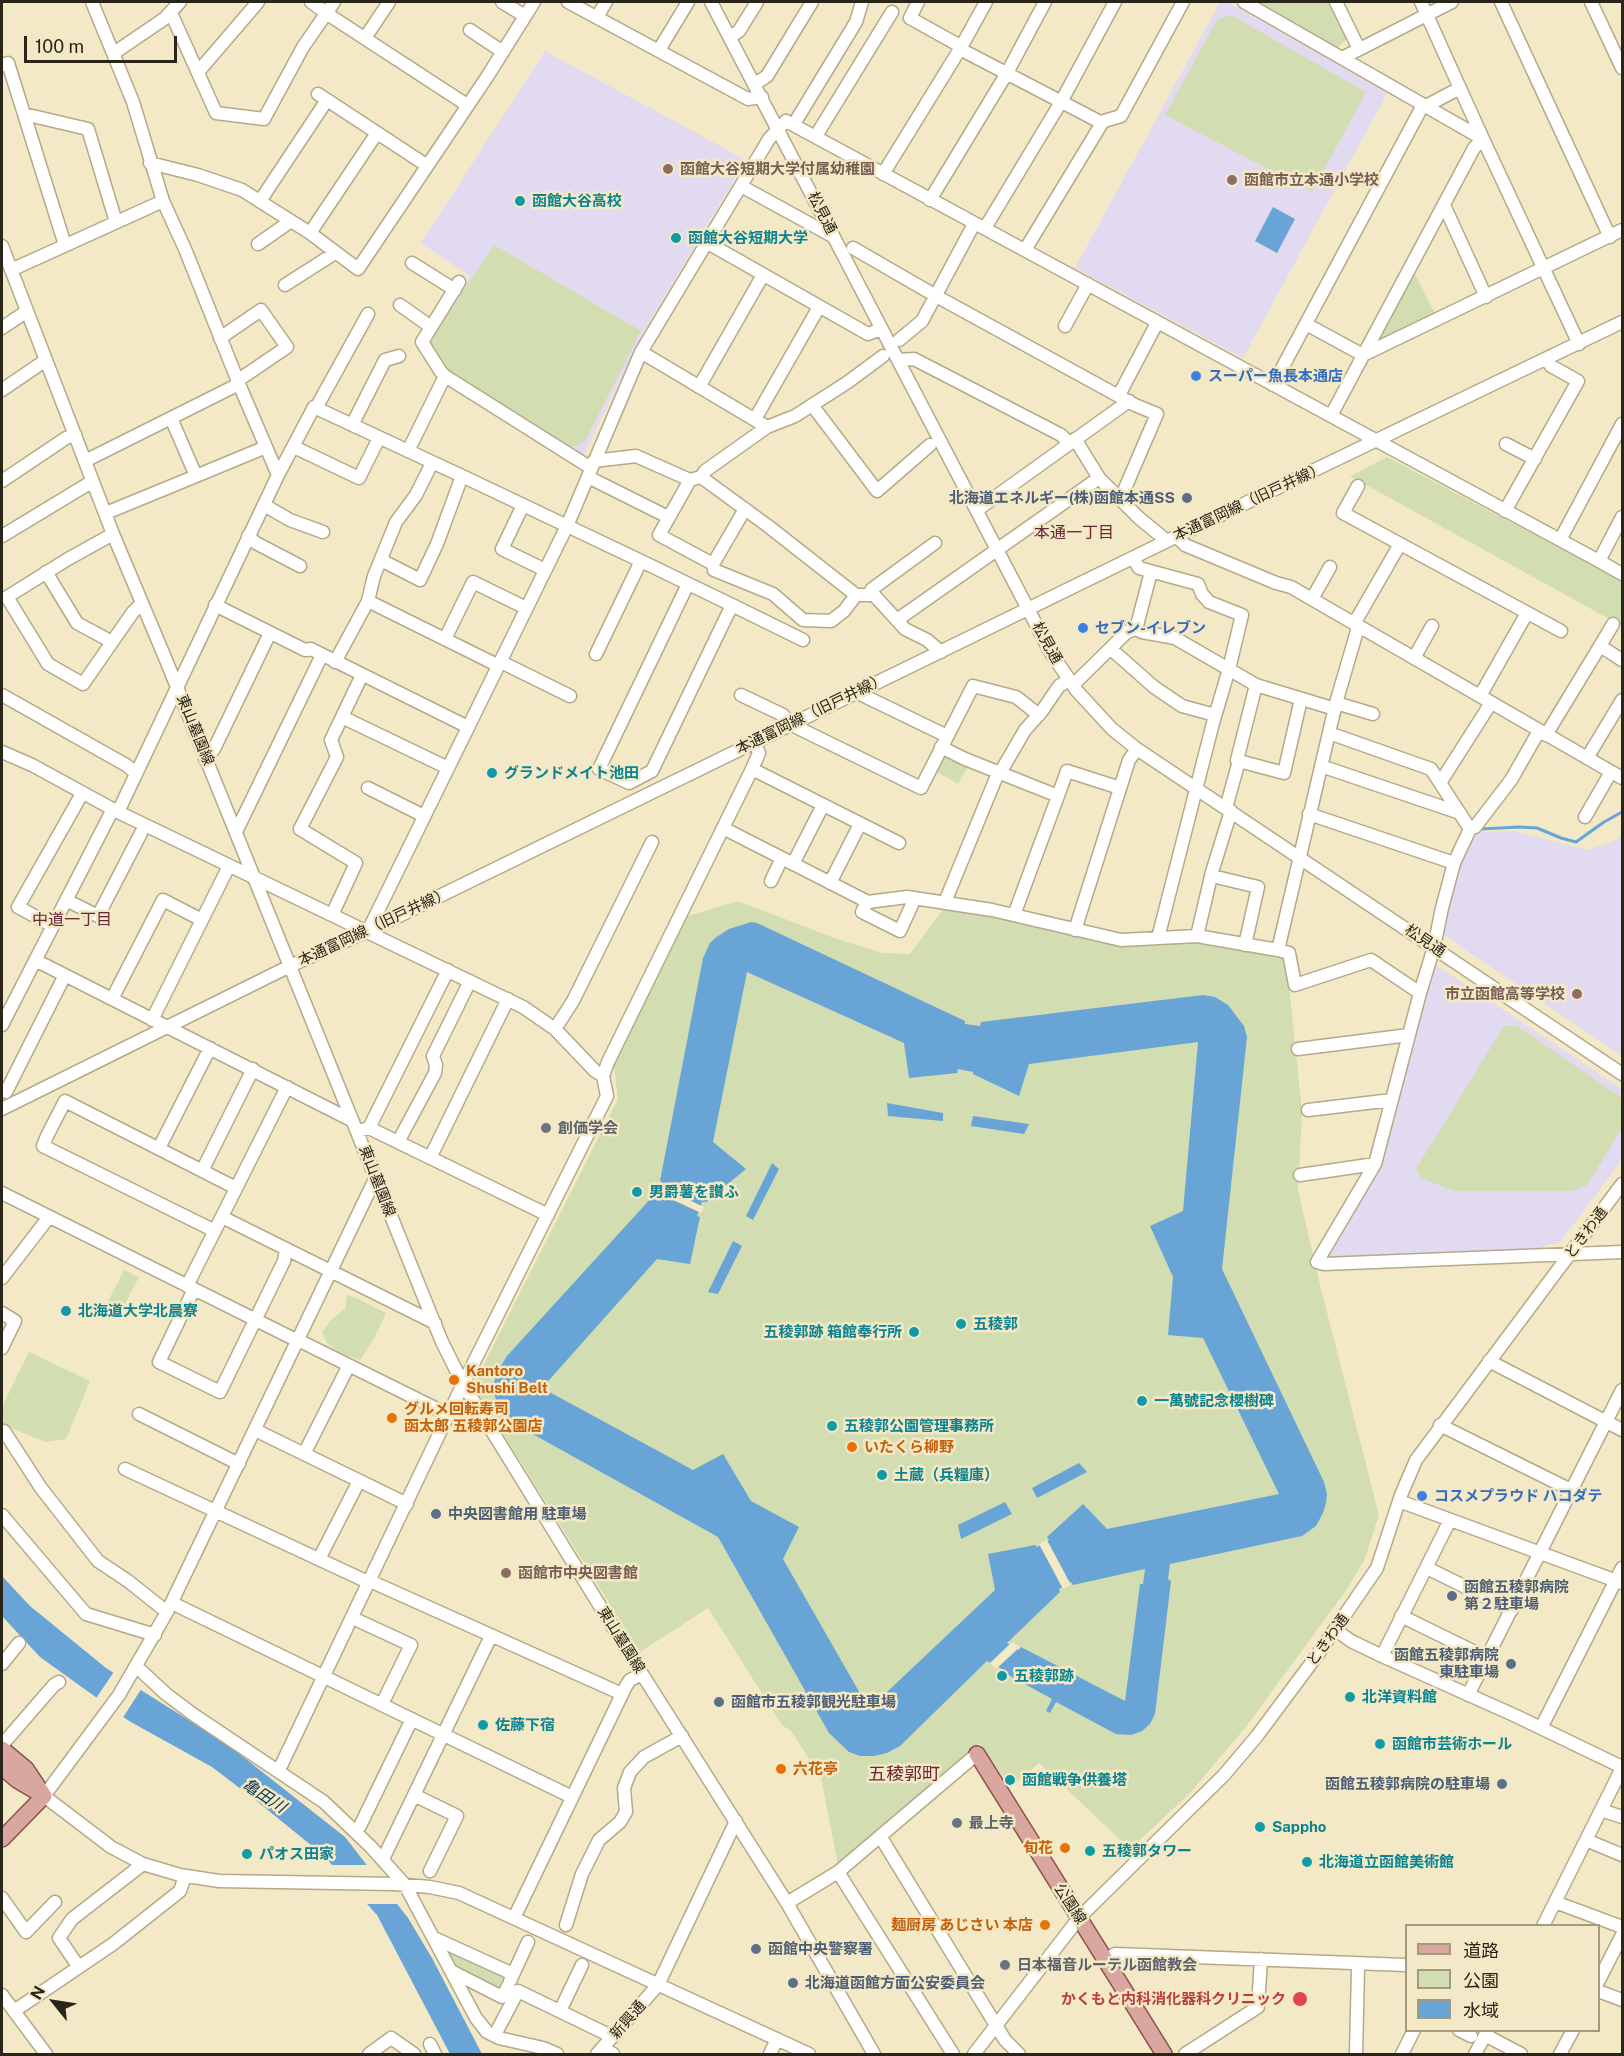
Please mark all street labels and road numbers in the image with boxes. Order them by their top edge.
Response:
street label: 松見通 [804,189,840,237]
street label: 本通富岡線（旧戸井線） [1170,459,1328,545]
street label: 松見通 [1028,619,1066,667]
street label: 本通富岡線（旧戸井線） [733,670,889,758]
street label: 東山墓園線 [173,692,217,768]
street label: 本通富岡線（旧戸井線） [295,884,453,970]
street label: 松見通 [1401,921,1449,961]
street label: 東山墓園線 [355,1143,399,1219]
street label: ときわ通 [1561,1204,1611,1262]
street label: 東山墓園線 [593,1603,649,1677]
street label: ときわ通 [1303,1610,1353,1670]
street label: 公園線 [1050,1880,1090,1928]
street label: 新興通 [606,1997,650,2043]

